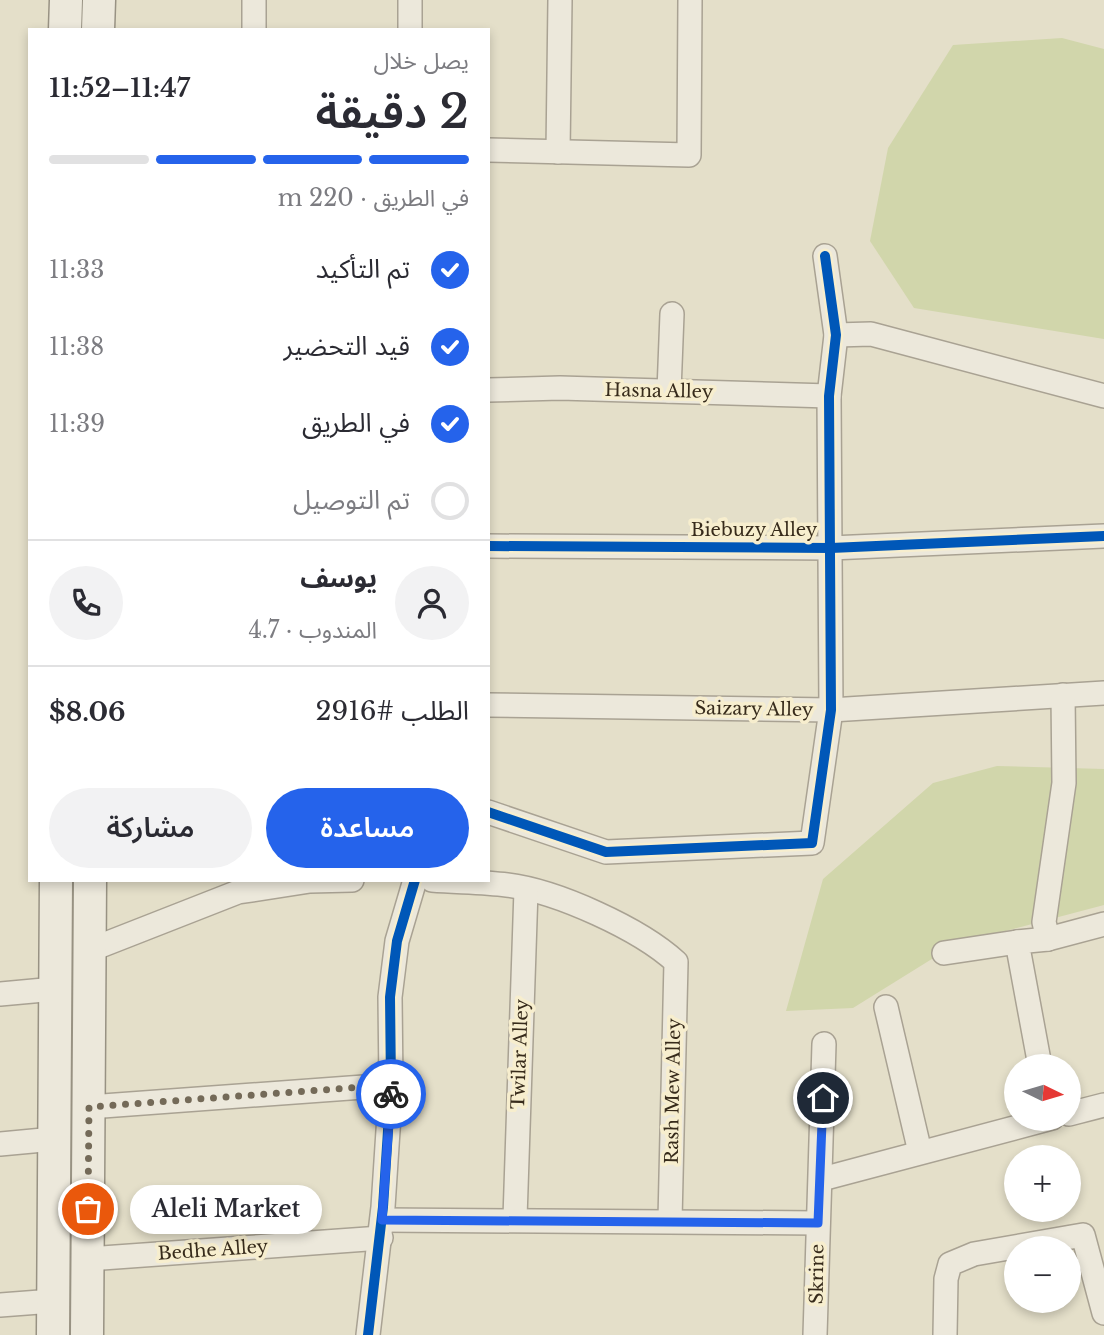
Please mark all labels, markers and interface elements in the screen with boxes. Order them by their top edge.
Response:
text: يصل خلال [374,47,469,75]
text: 11:47–11:52 [49,72,190,104]
text: 2 دقيقة [315,83,469,140]
text: في الطريق · 220 m [278,184,469,212]
icon: check [431,251,469,289]
text: تم التأكيد [316,253,410,285]
text: 11:33 [49,256,104,284]
icon: check [431,328,469,366]
text: قيد التحضير [284,330,410,362]
text: 11:38 [49,333,104,361]
street label: Hasna Alley [605,379,714,403]
icon: check [431,405,469,443]
text: في الطريق [302,407,410,439]
text: 11:39 [49,410,105,438]
text: تم التوصيل [293,484,410,516]
street label: Biebuzy Alley [691,519,818,541]
text: يوسف [300,562,377,594]
button: phone [49,566,123,640]
button: person [395,566,469,640]
text: المندوب · 4.7 [248,616,377,644]
text: الطلب #2916 [316,695,469,727]
text: $8.06 [49,696,126,728]
street label: Saizary Alley [694,697,814,721]
button: مشاركة [49,788,252,868]
button: مساعدة [266,788,469,868]
street label: Twilar Alley [507,998,533,1109]
street label: Rash Mew Alley [661,1018,685,1164]
north arrow [1004,1054,1082,1130]
map controls [1004,1054,1081,1313]
courier [356,1059,426,1129]
pin [793,1068,853,1128]
icon: bike [372,1075,410,1113]
icon: home [804,1079,842,1117]
button: + [1004,1145,1081,1222]
pin [58,1179,118,1239]
callout: Aleli Market [130,1184,322,1234]
icon: bag [69,1190,107,1228]
text: Aleli Market [152,1195,300,1223]
street label: Bedhe Alley [157,1235,269,1265]
button: − [1004,1236,1081,1313]
street label: Skrine [805,1244,829,1304]

